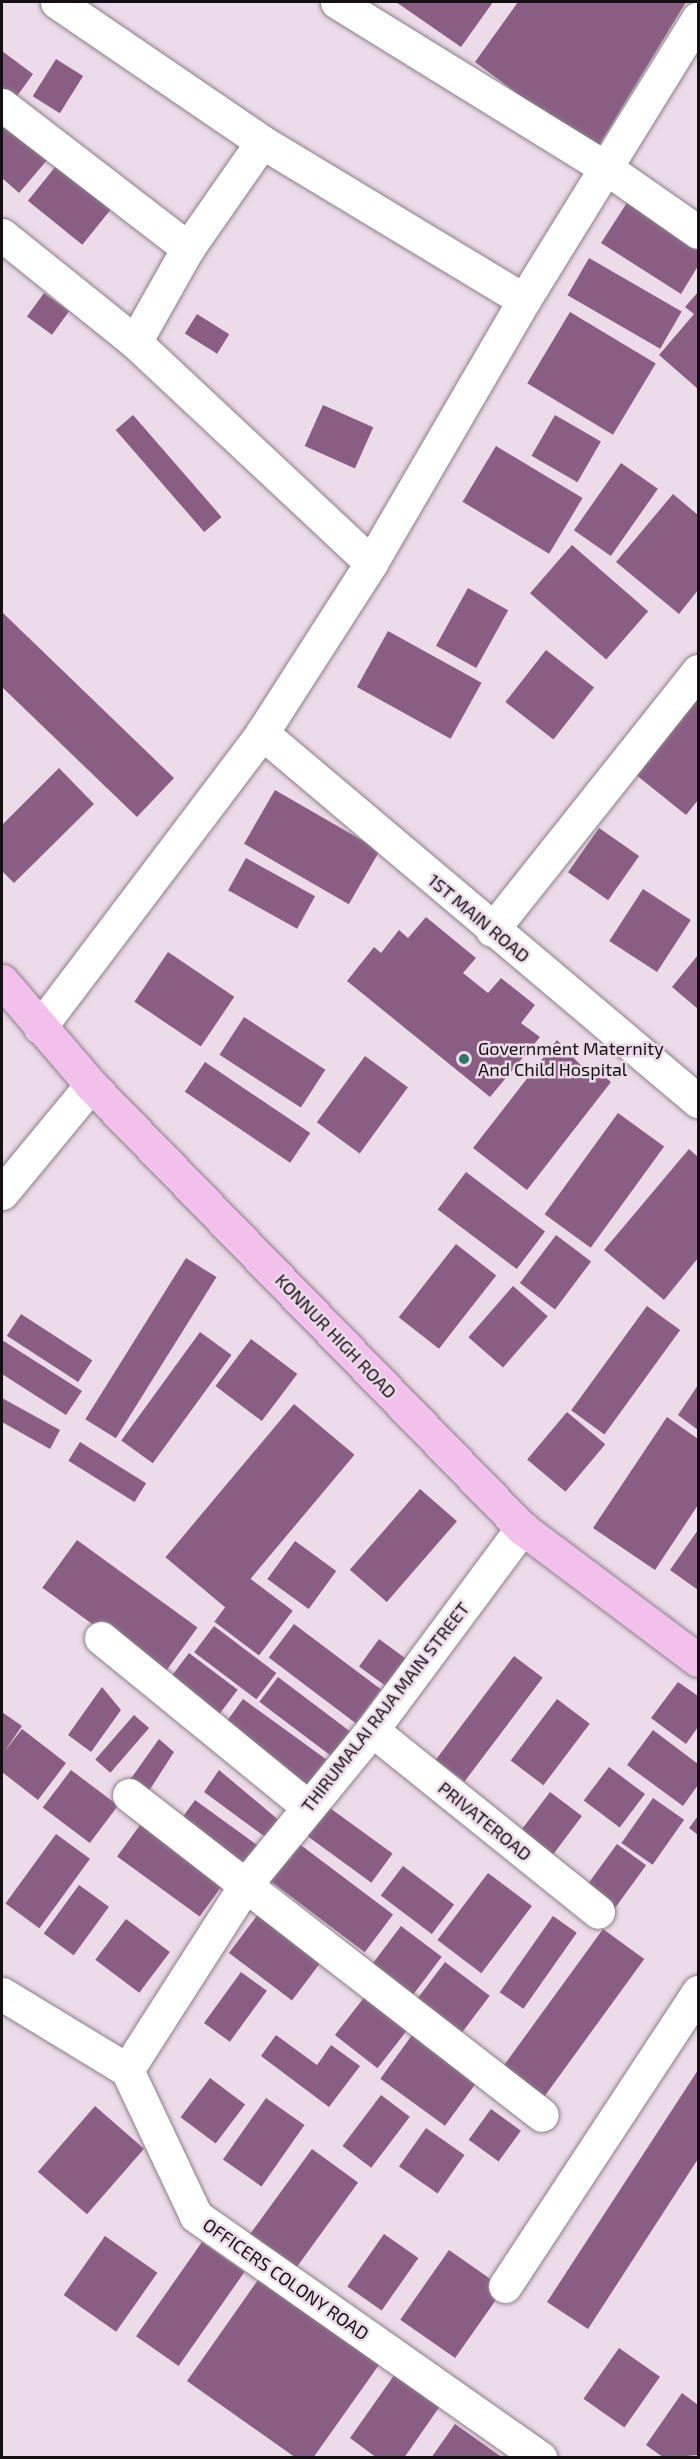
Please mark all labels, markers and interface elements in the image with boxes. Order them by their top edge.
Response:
street label: 1ST MAIN ROAD [424,869,534,967]
place label: Government Maternity And Child Hospital [478,1038,664,1080]
marker: Government Maternity And Child Hospital [455,1050,473,1068]
street label: KONNUR HIGH ROAD [271,1269,401,1403]
street label: THIRUMALAI RAJA MAIN STREET [296,1598,474,1816]
street label: PRIVATEROAD [434,1777,536,1865]
street label: OFFICERS COLONY ROAD [199,2213,373,2345]

